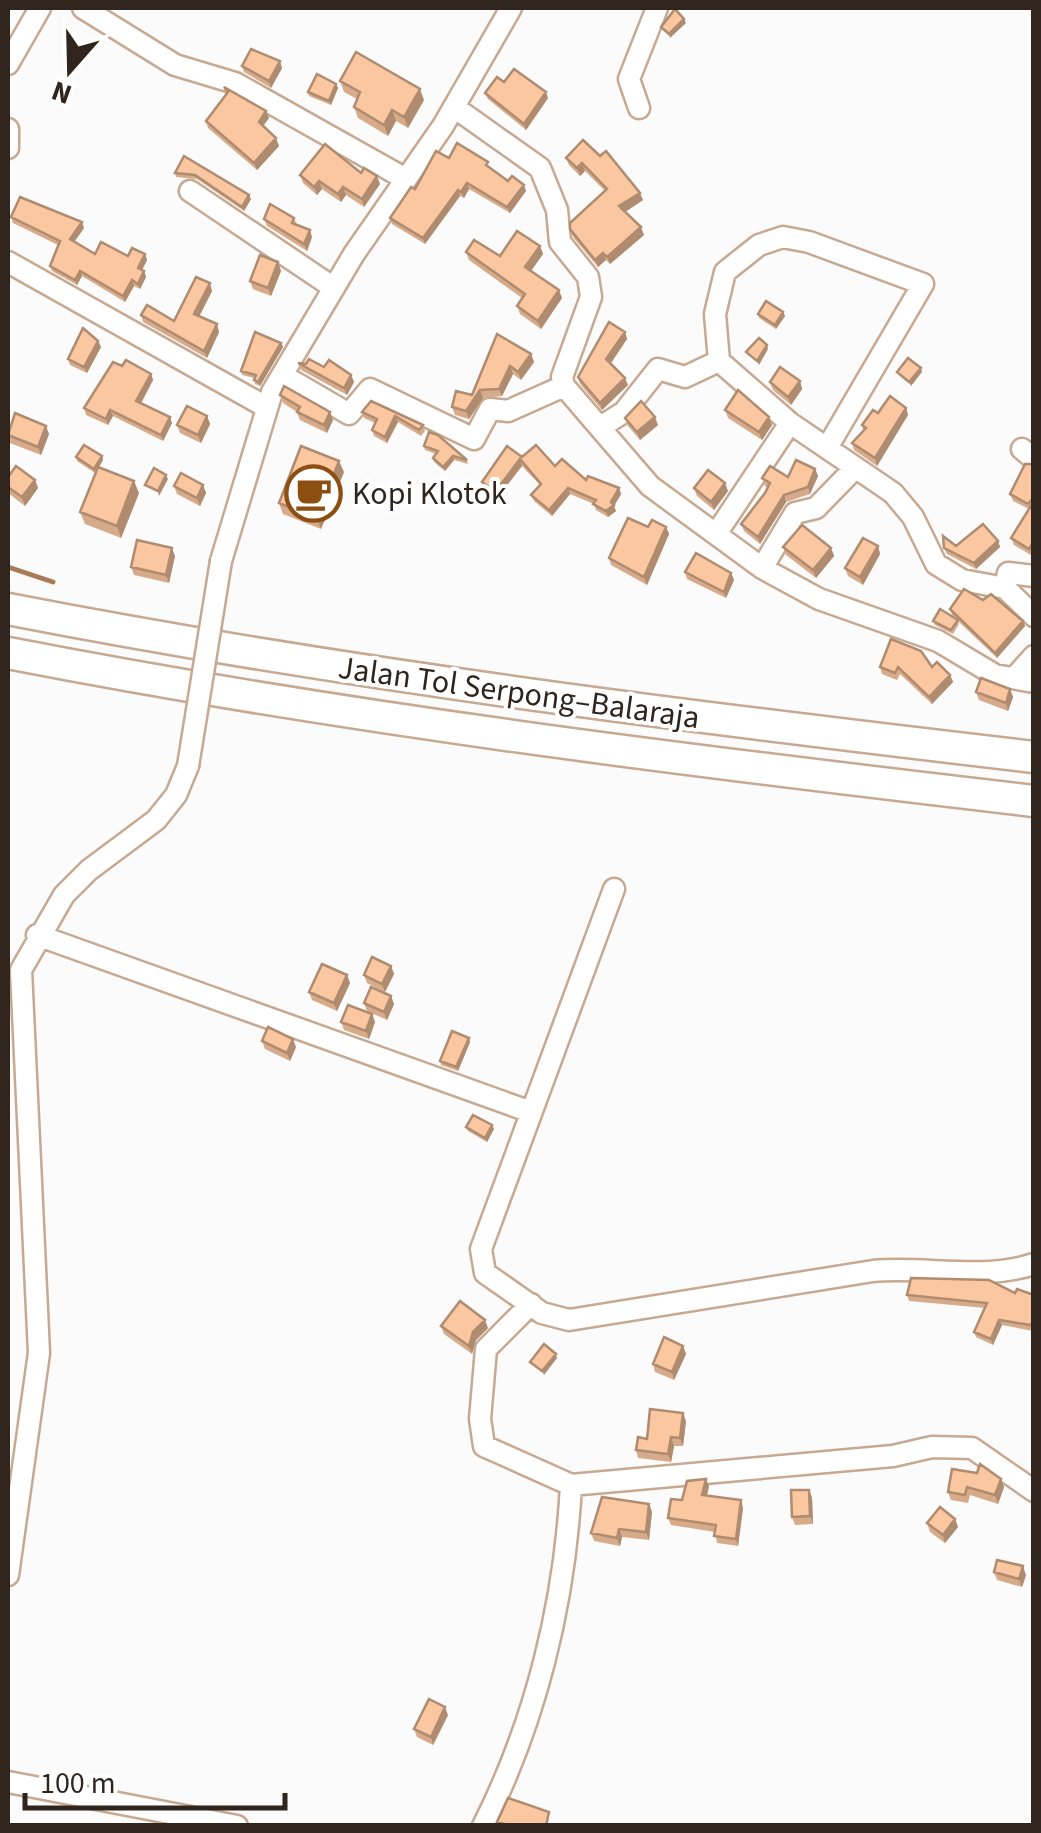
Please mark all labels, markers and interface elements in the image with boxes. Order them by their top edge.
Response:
north arrow [20,20,120,120]
text: N [46,71,77,115]
cafe icon: Kopi Klotok [283,463,343,523]
place label: Kopi Klotok [352,471,507,517]
street label: Jalan Tol Serpong–Balaraja [335,645,703,741]
scale bar [25,1748,285,1810]
text: 100 m [40,1762,116,1805]

